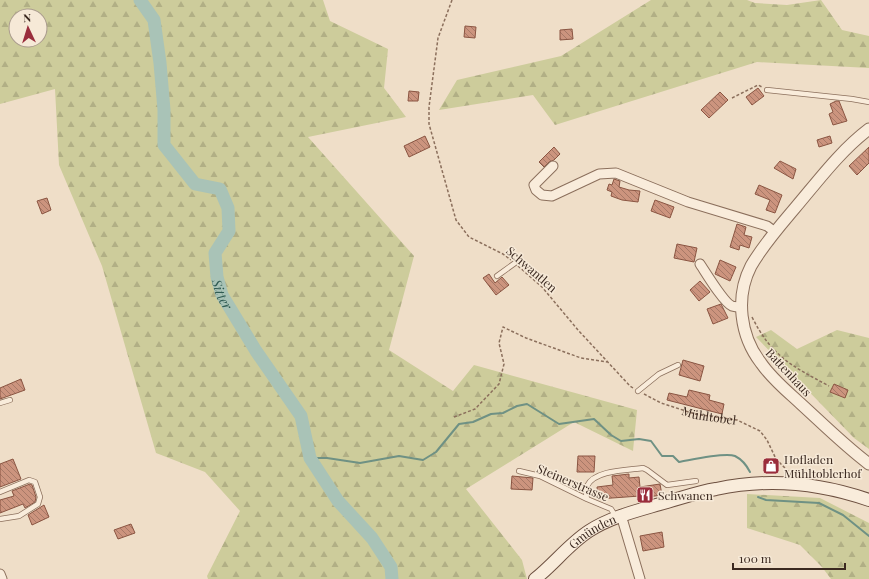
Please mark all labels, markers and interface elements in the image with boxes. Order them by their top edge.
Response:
north arrow [8,8,48,48]
text: N [23,10,32,25]
street label: Schwantlen [503,243,561,295]
water label: Sitter [209,276,237,312]
street label: Battenhaus [763,345,815,399]
street label: Mühltobel [680,402,738,428]
place label: Hofladen Mühltoblerhof [784,451,862,481]
shop icon: Hofladen Mühltoblerhof [761,456,781,476]
street label: Steinerstrasse [535,460,611,504]
restaurant icon: Schwanen [635,485,655,505]
place label: Schwanen [658,487,713,503]
street label: Gmünden [565,511,618,552]
scale bar [733,545,845,571]
text: 100 m [739,550,772,566]

